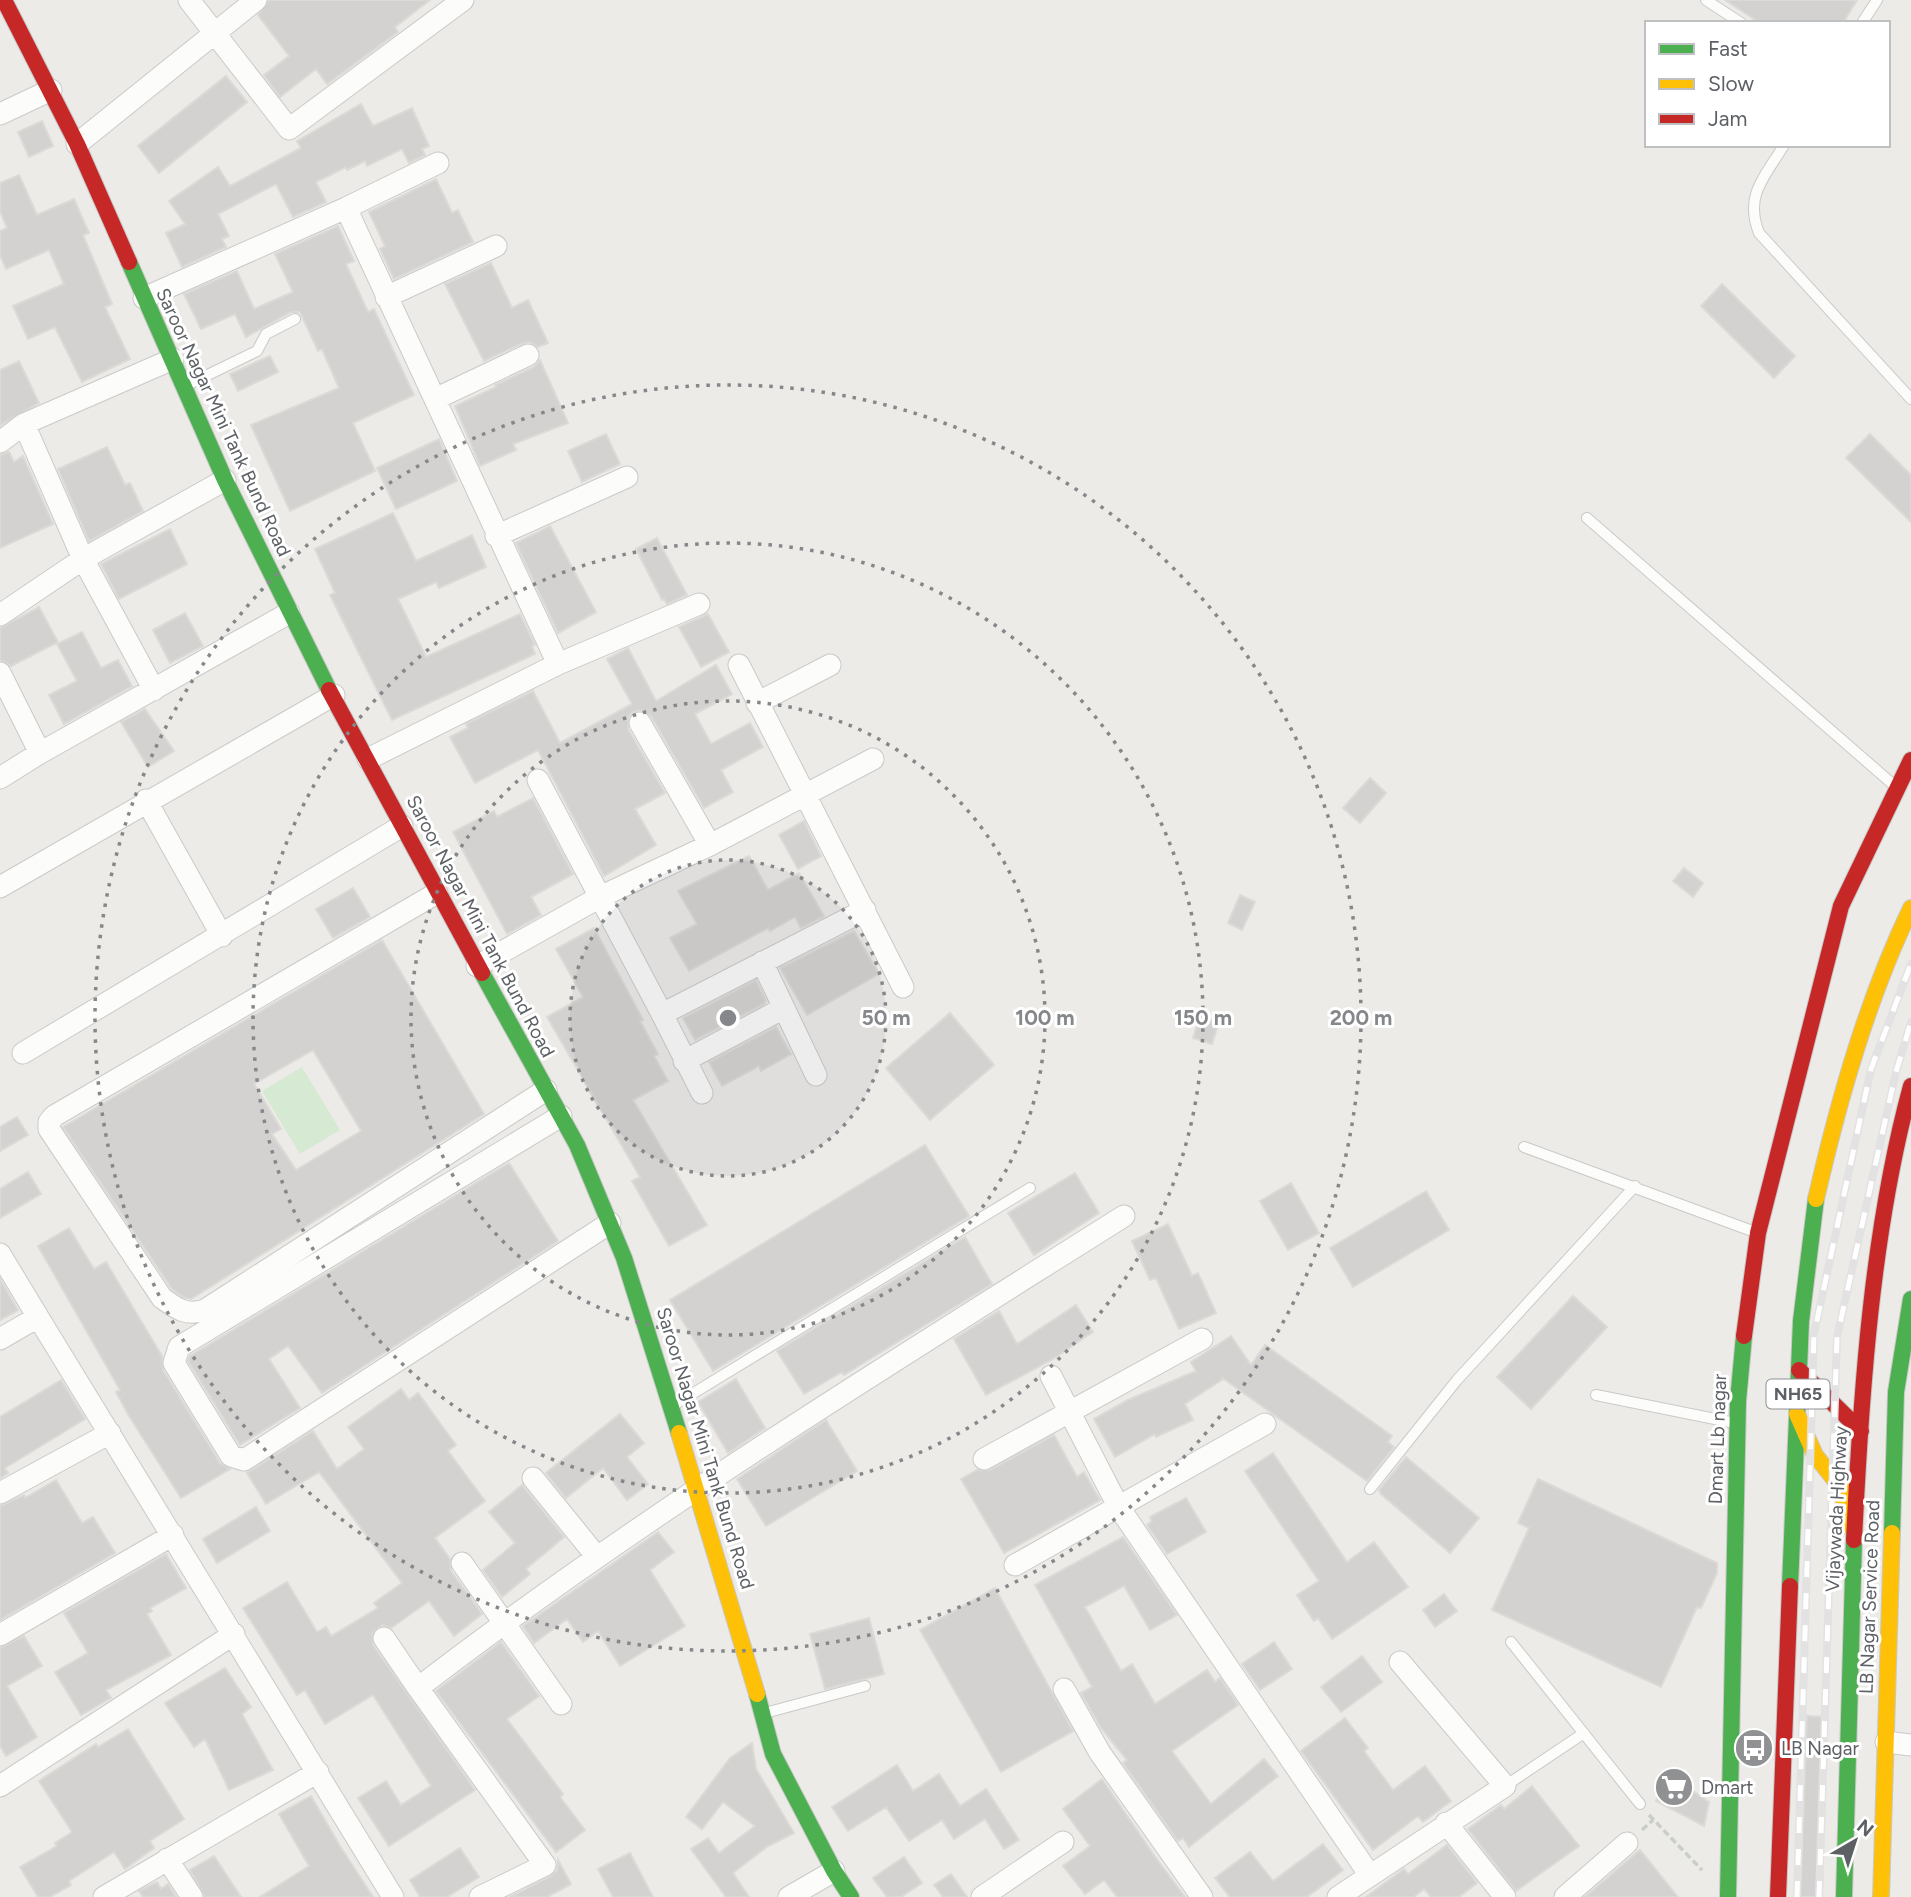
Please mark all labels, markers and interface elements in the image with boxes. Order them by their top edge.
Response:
legend [1645,21,1890,147]
text: Fast [1708,36,1748,61]
text: Slow [1708,71,1754,96]
text: Jam [1708,106,1747,131]
street label: Saroor Nagar Mini Tank Bund Road [151,284,296,560]
street label: Saroor Nagar Mini Tank Bund Road [402,791,560,1061]
text: 50 m [861,1005,911,1030]
text: 100 m [1015,1005,1075,1030]
text: 150 m [1174,1005,1232,1030]
text: 200 m [1330,1005,1392,1030]
centre of rings [716,1006,740,1030]
street label: Saroor Nagar Mini Tank Bund Road [652,1305,759,1592]
street label: Dmart Lb nagar [1704,1373,1731,1505]
road number: NH65 [1766,1380,1829,1408]
street label: Vijaywada Highway [1821,1425,1852,1593]
street label: LB Nagar Service Road [1855,1499,1884,1695]
bus stop icon: LB Nagar [1733,1727,1775,1769]
place label: LB Nagar [1781,1737,1859,1760]
supermarket icon: Dmart [1653,1766,1695,1808]
place label: Dmart [1701,1776,1754,1799]
north arrow [1820,1806,1890,1876]
text: N [1852,1815,1878,1842]

